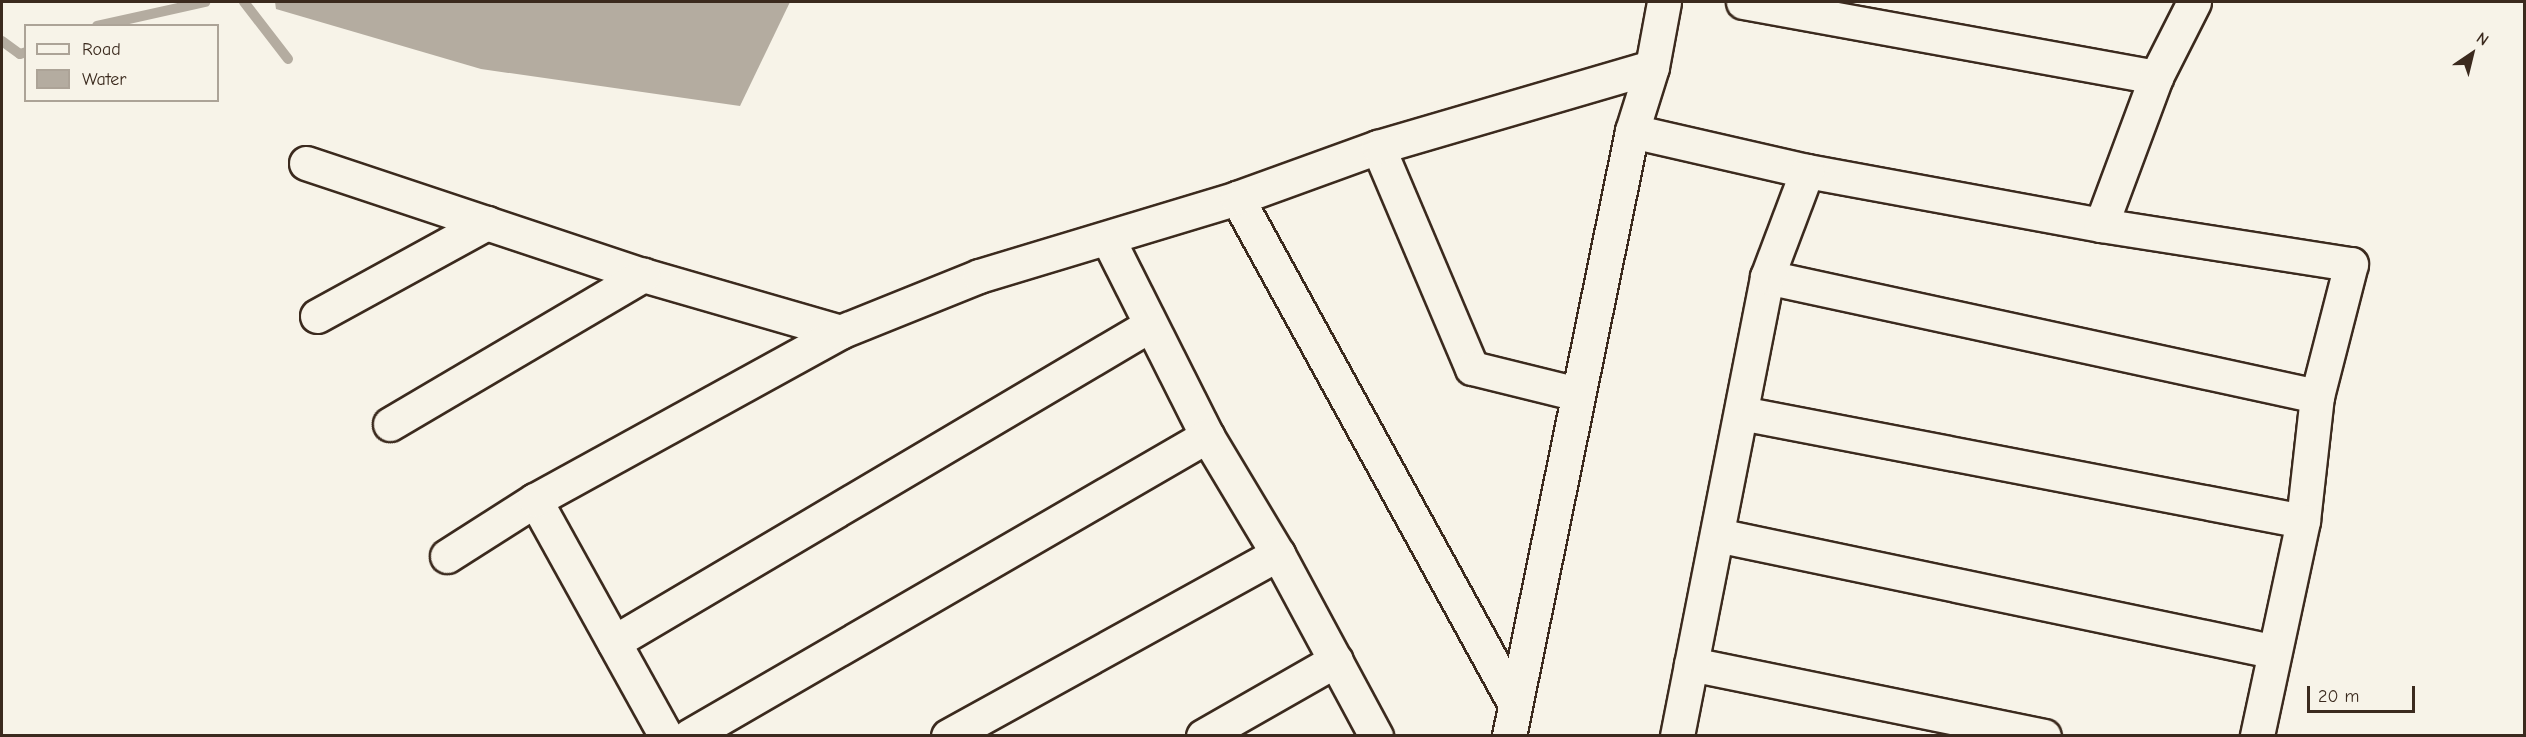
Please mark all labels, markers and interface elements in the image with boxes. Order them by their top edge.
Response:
legend [24,24,219,102]
north arrow [2442,24,2502,84]
text: N [2473,29,2492,50]
text: Road [82,39,121,60]
text: Water [82,69,126,90]
scale bar [2310,674,2418,712]
text: 20 m [2318,686,2359,707]

